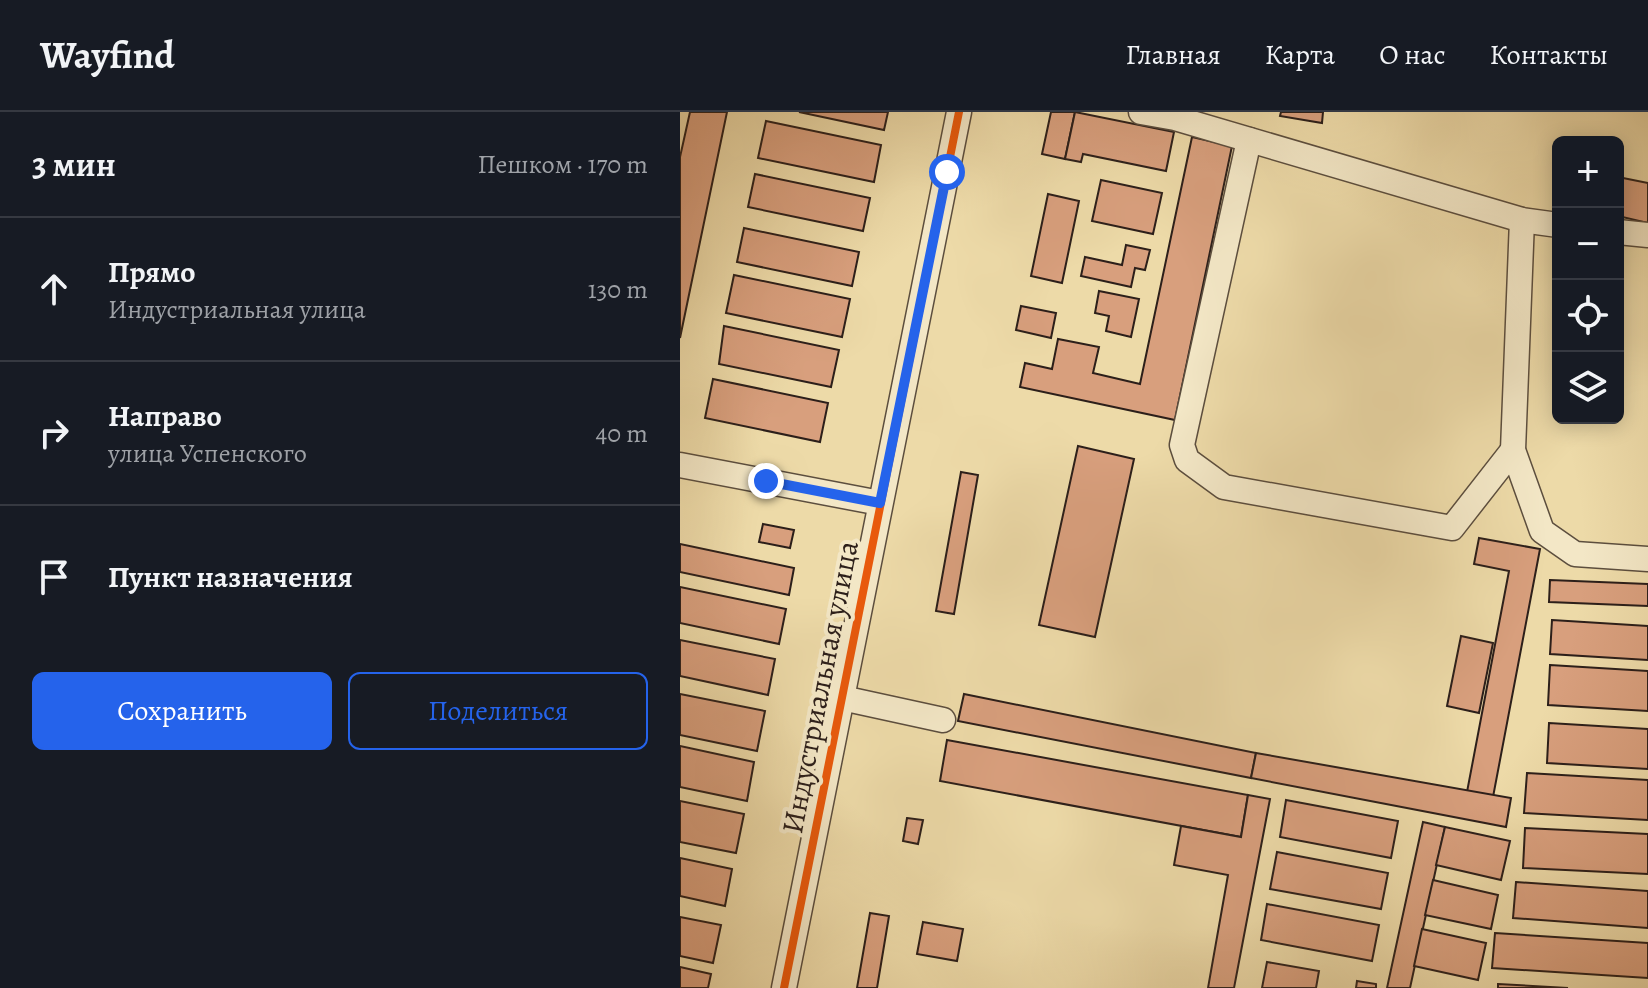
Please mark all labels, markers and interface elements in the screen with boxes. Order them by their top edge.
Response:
text: Wayfind [40,29,175,81]
text: Главная [1125,36,1221,74]
text: Карта [1265,36,1335,74]
text: О нас [1379,36,1446,74]
text: Контакты [1490,36,1608,74]
map controls [1552,136,1624,424]
button: + [1552,136,1624,208]
text: 3 мин [32,141,116,188]
text: Пешком · 170 m [477,147,648,182]
route start [929,154,965,190]
button: − [1552,208,1624,280]
text: Прямо [108,252,195,292]
icon: ahead [32,267,76,311]
text: 130 m [588,272,648,307]
button: locate [1552,280,1624,352]
text: Индустриальная улица [108,292,366,327]
button: layers [1552,352,1624,424]
text: Направо [108,396,222,436]
icon: right [32,411,76,455]
text: 40 m [596,416,648,451]
text: улица Успенского [108,436,307,471]
route end [748,463,784,499]
street label: Индустриальная улица [772,537,868,837]
icon: arrive [32,555,76,599]
text: Пункт назначения [108,557,353,597]
button: Сохранить [32,672,332,750]
button: Поделиться [348,672,648,750]

